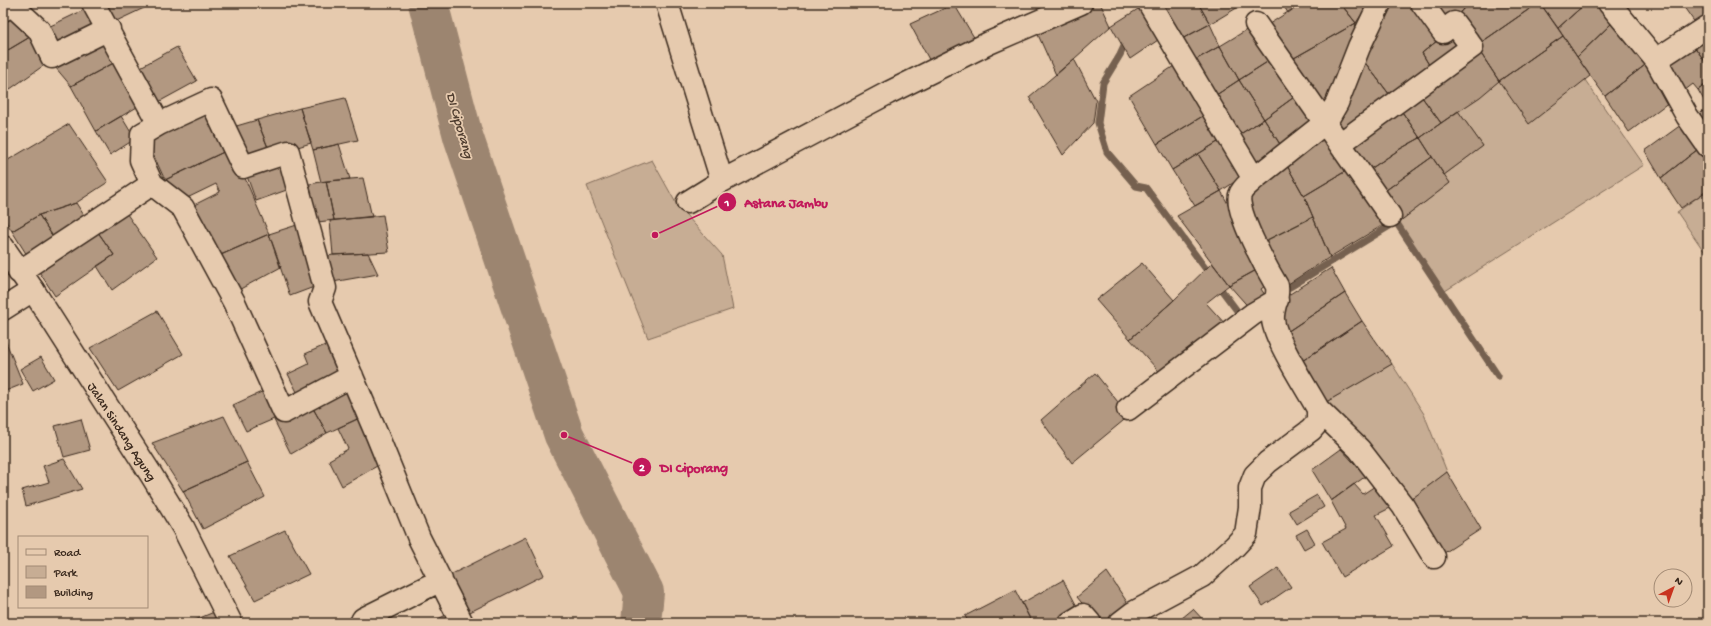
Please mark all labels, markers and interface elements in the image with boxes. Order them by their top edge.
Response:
water label: DI Ciporang [441,91,476,162]
callout: Astana Jambu [717,189,836,215]
text: Astana Jambu [743,196,828,213]
text: 1 [724,197,730,211]
street label: Jalan Sindang Agung [83,380,158,485]
callout: DI Ciporang [632,454,735,480]
text: DI Ciporang [658,461,728,478]
text: 2 [639,462,645,476]
legend [18,536,148,608]
text: Road [54,547,81,561]
text: Park [53,567,79,581]
north arrow [1653,568,1693,608]
text: N [1672,575,1685,589]
text: Building [53,587,93,601]

